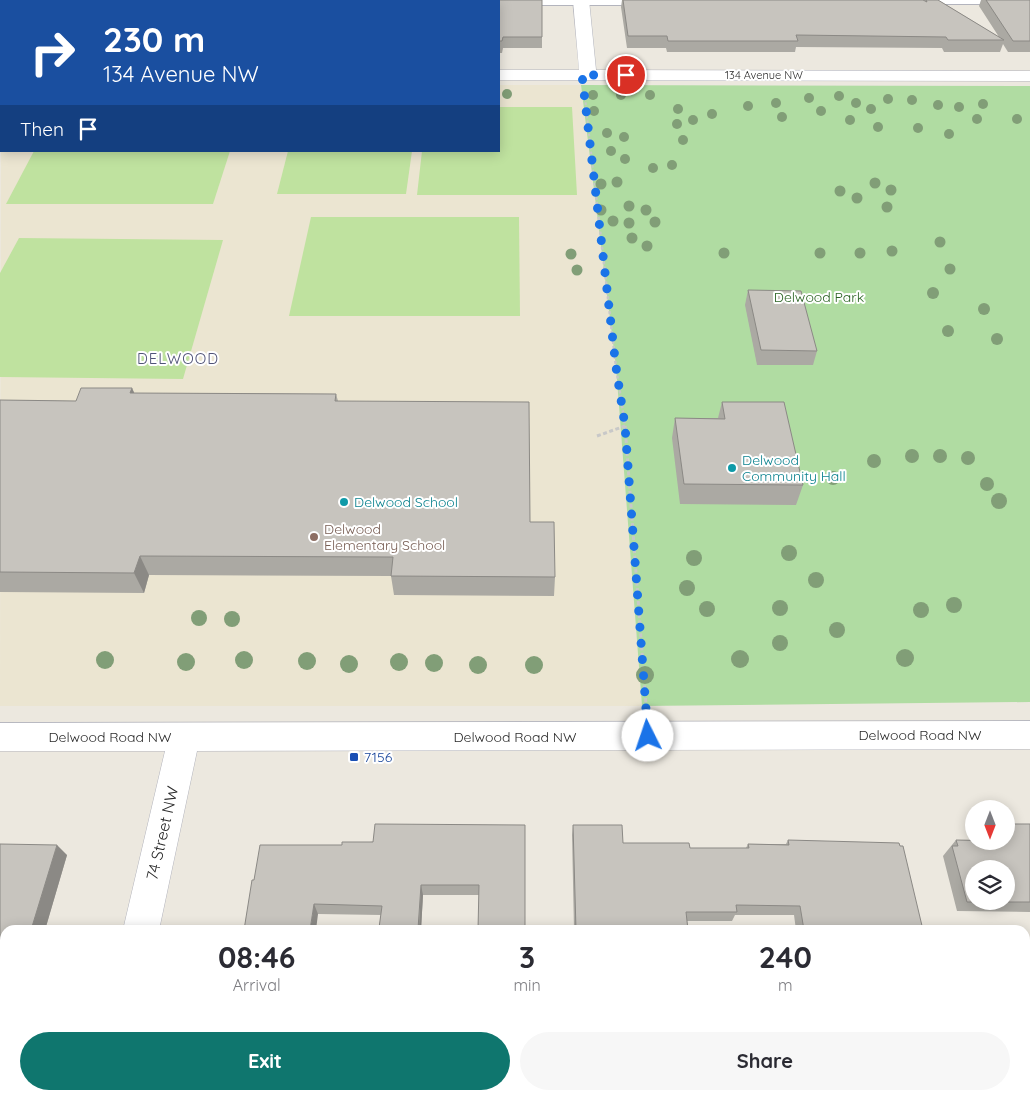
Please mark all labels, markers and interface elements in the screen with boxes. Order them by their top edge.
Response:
text: 230 m [103,17,205,61]
icon: right [20,20,85,85]
pin [605,54,647,96]
text: 134 Avenue NW [103,60,259,88]
icon: arrive [612,61,640,89]
street label: 134 Avenue NW [725,68,803,82]
icon: arrive [74,115,102,143]
text: Then [20,117,64,141]
park label: Delwood Park [774,288,864,306]
district label: DELWOOD [137,349,219,368]
place label: Delwood Community Hall [742,451,846,485]
marker: Delwood Community Hall [726,462,738,474]
place label: Delwood School [354,493,458,511]
marker: Delwood School [338,496,350,508]
place label: Delwood Elementary School [324,520,445,554]
marker: Delwood Elementary School [308,531,320,543]
position arrow [621,709,673,761]
street label: Delwood Road NW [858,726,982,744]
street label: Delwood Road NW [48,728,172,746]
street label: Delwood Road NW [453,728,577,746]
place label: 7156 [364,748,393,766]
marker: 7156 [348,751,360,763]
street label: 74 Street NW [142,784,182,882]
north arrow [965,800,1015,850]
map controls [965,800,1015,910]
button: layers [965,860,1015,910]
text: 08:46 [218,938,295,976]
text: 3 [519,938,535,976]
text: 240 [759,938,812,976]
text: Arrival [233,975,281,995]
text: min [513,975,541,995]
text: m [778,975,793,995]
button: Exit [20,1032,510,1090]
button: Share [520,1032,1010,1090]

